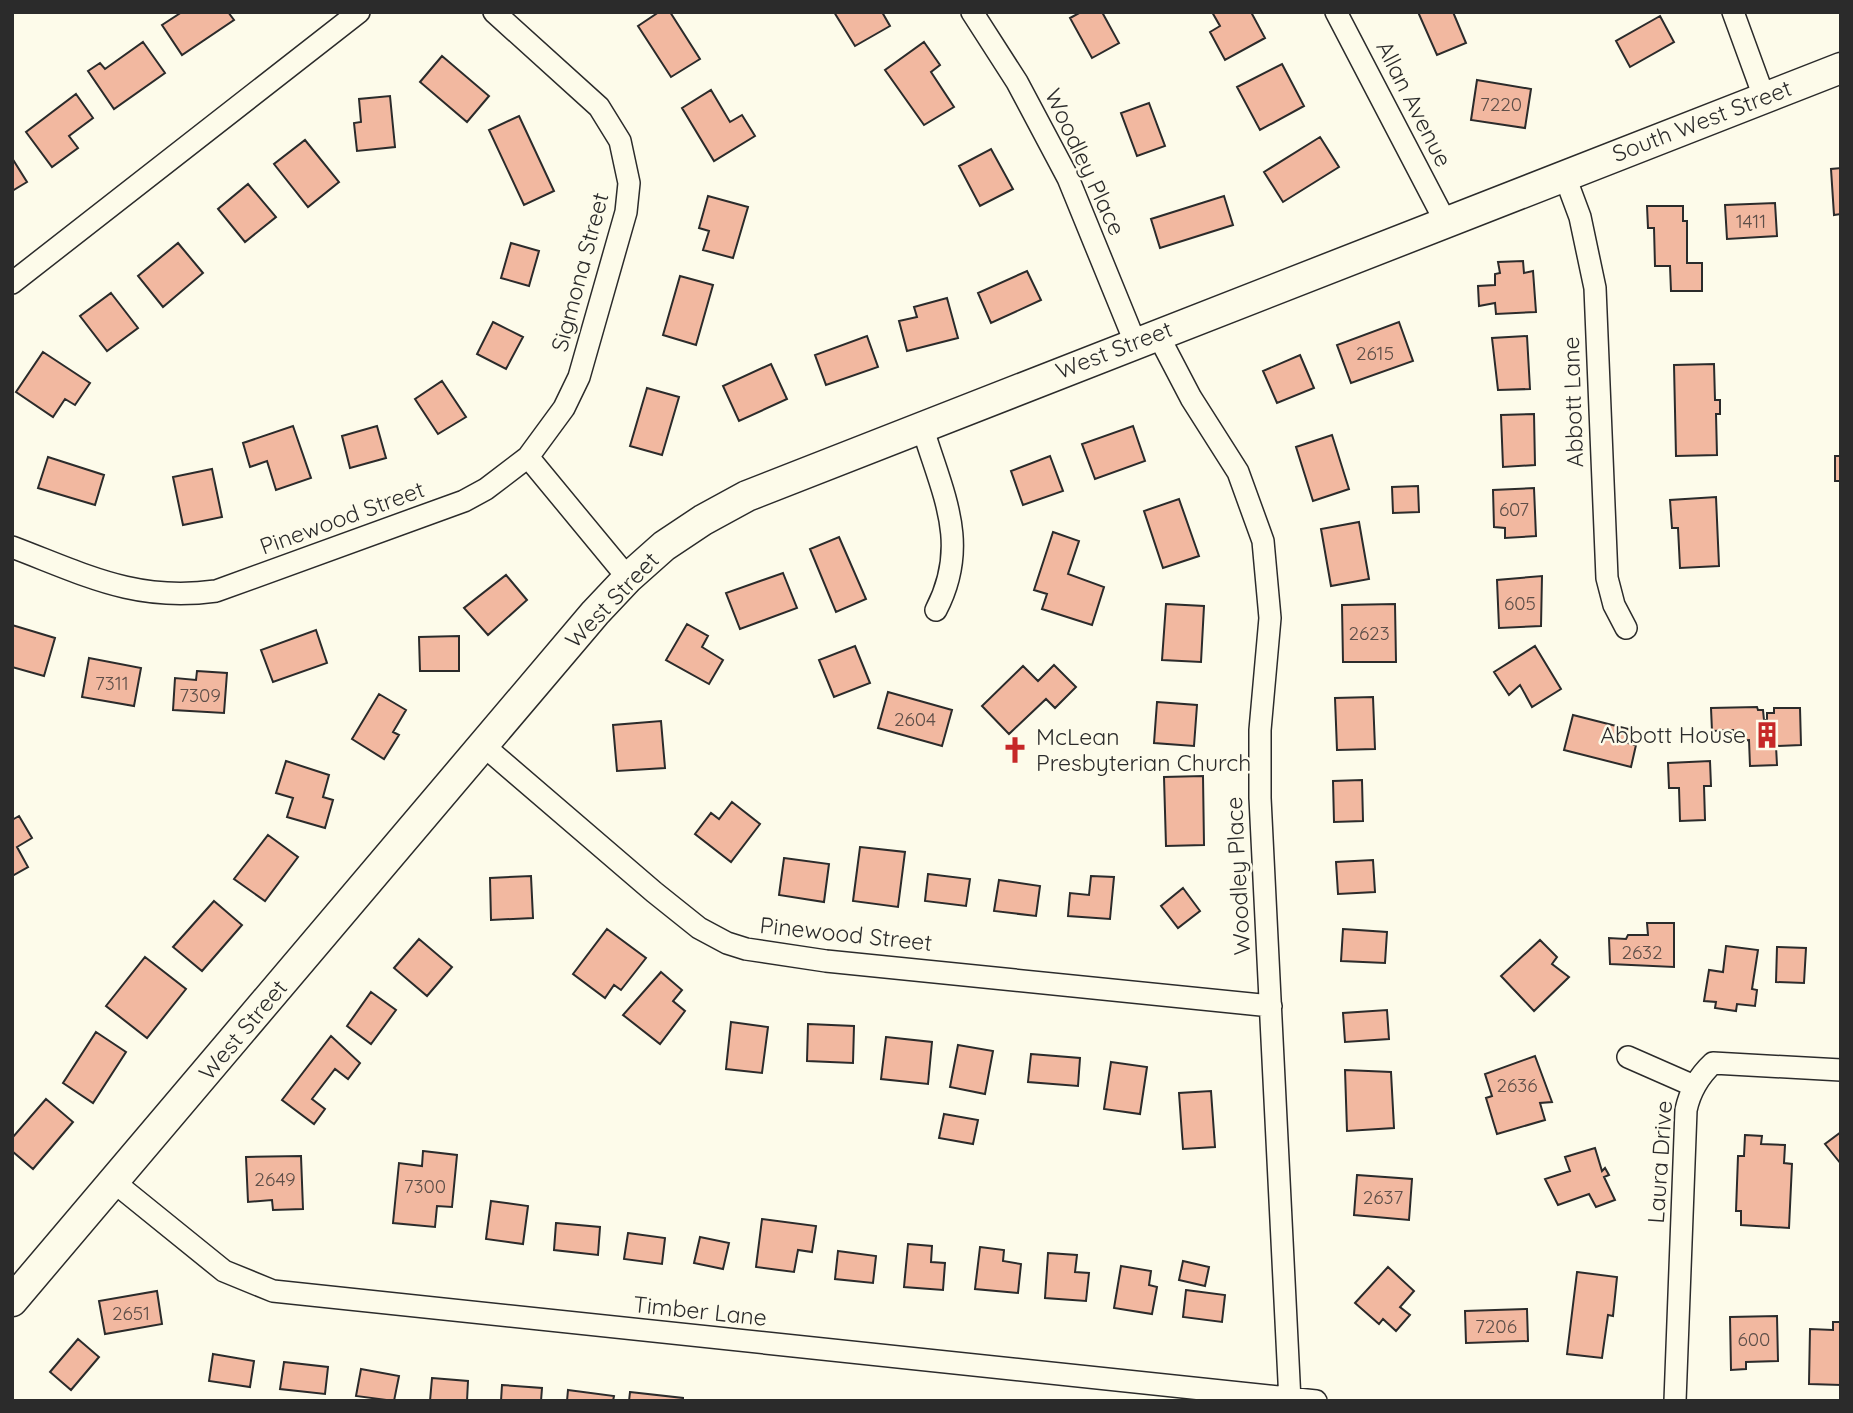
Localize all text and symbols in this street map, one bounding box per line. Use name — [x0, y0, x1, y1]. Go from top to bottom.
street label: Allan Avenue — [1370, 36, 1459, 172]
street label: South West Street — [1608, 73, 1796, 168]
street label: Woodley Place — [1039, 84, 1132, 240]
house number: 7220 — [1480, 92, 1522, 116]
street label: Sigmona Street — [544, 189, 615, 355]
house number: 1411 — [1736, 209, 1766, 233]
street label: West Street — [1051, 314, 1176, 385]
street label: Abbott Lane — [1556, 336, 1589, 468]
house number: 2615 — [1356, 341, 1394, 365]
street label: Pinewood Street — [256, 474, 428, 561]
house number: 607 — [1499, 497, 1529, 521]
street label: West Street — [559, 545, 665, 654]
house number: 605 — [1504, 591, 1536, 615]
house number: 2623 — [1348, 621, 1390, 645]
house number: 7311 — [95, 671, 129, 695]
house number: 7309 — [179, 683, 221, 707]
house number: 2604 — [894, 707, 936, 731]
place label: Abbott House — [1600, 720, 1746, 749]
building icon: Abbott House — [1752, 720, 1782, 750]
place label: McLean Presbyterian Church — [1036, 722, 1251, 777]
church icon: McLean Presbyterian Church — [1000, 735, 1030, 765]
street label: Woodley Place — [1219, 796, 1256, 956]
street label: Pinewood Street — [758, 910, 934, 957]
house number: 2632 — [1621, 940, 1663, 964]
street label: West Street — [192, 973, 293, 1086]
house number: 2636 — [1497, 1073, 1537, 1097]
street label: Laura Drive — [1641, 1100, 1678, 1224]
house number: 2649 — [254, 1167, 296, 1191]
house number: 7300 — [404, 1174, 446, 1198]
house number: 2637 — [1363, 1185, 1403, 1209]
street label: Timber Lane — [632, 1289, 768, 1332]
house number: 2651 — [112, 1301, 150, 1325]
house number: 7206 — [1475, 1314, 1517, 1338]
house number: 600 — [1738, 1327, 1770, 1351]

